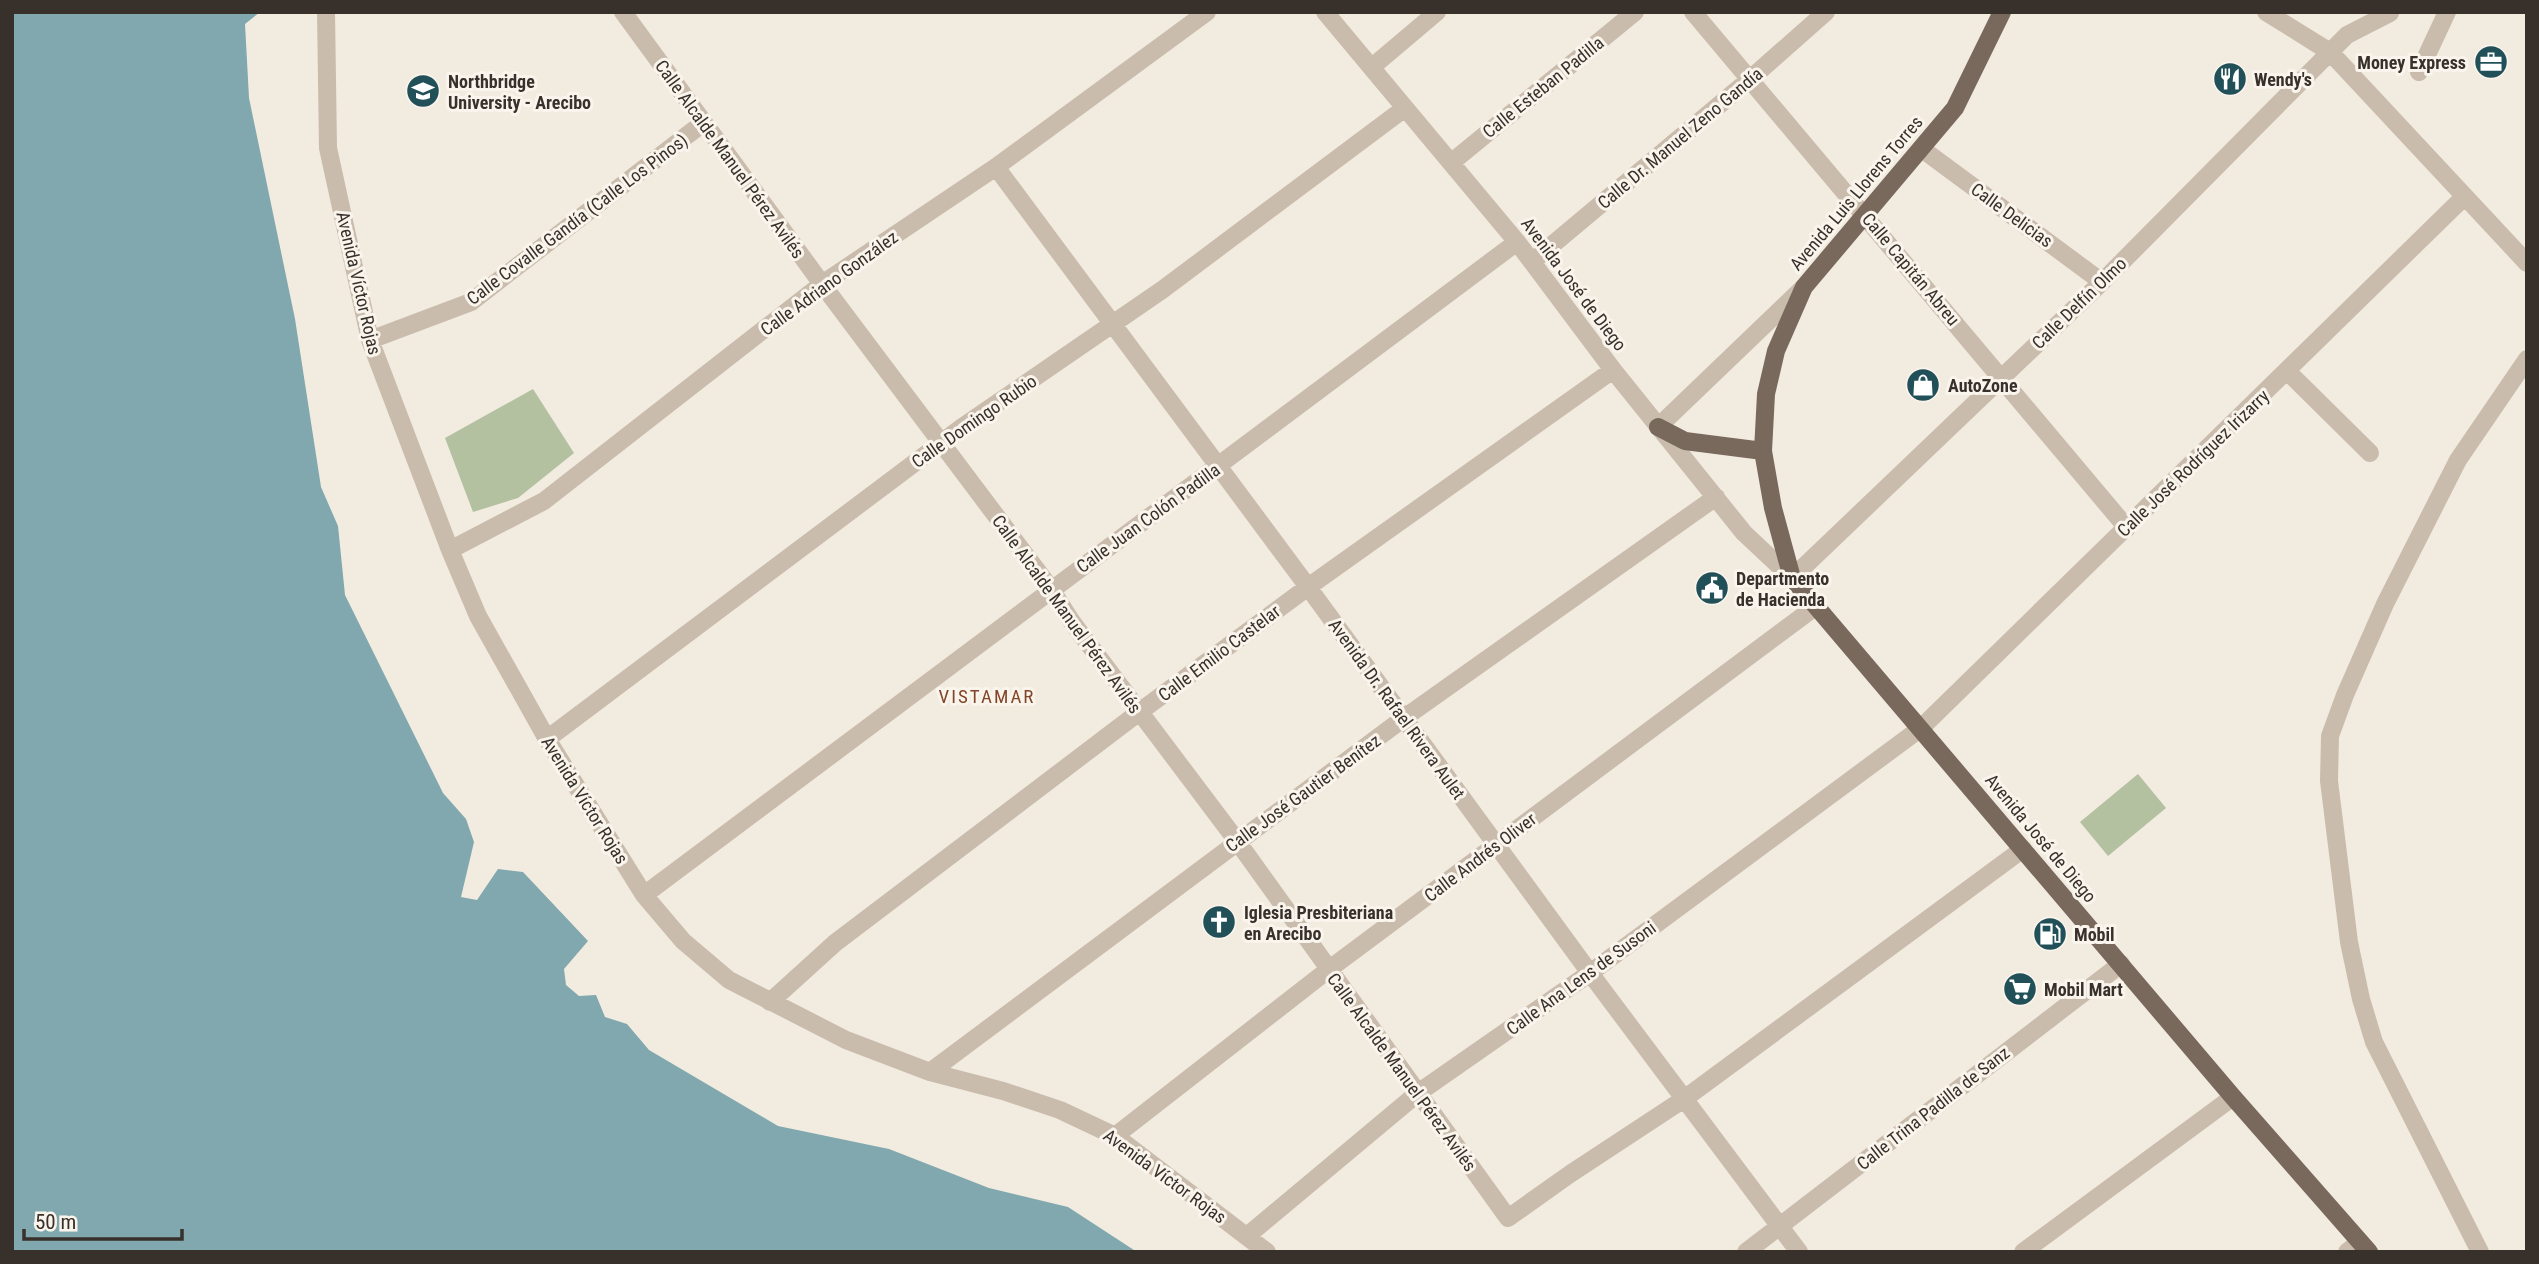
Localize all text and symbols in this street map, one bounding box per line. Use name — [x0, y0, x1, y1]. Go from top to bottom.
street label: Calle Esteban Padilla — [1478, 32, 1608, 142]
office icon: Money Express — [2472, 43, 2510, 81]
place label: Money Express — [2357, 52, 2466, 73]
street label: Calle Alcalde Manuel Pérez Avilés — [651, 56, 809, 262]
restaurant icon: Wendy's — [2211, 60, 2249, 98]
street label: Calle Dr. Manuel Zeno Gandía — [1593, 63, 1767, 213]
place label: Wendy's — [2254, 69, 2312, 90]
place label: Northbridge University - Arecibo — [448, 71, 591, 113]
school or university icon: Northbridge University - Arecibo — [404, 72, 442, 110]
street label: Avenida Luis Llorens Torres — [1785, 112, 1927, 274]
street label: Calle Covalle Gandía (Calle Los Pinos) — [463, 129, 692, 310]
street label: Calle Delicias — [1967, 178, 2057, 252]
street label: Avenida Víctor Rojas — [332, 209, 386, 357]
street label: Calle Capitán Abreu — [1858, 209, 1964, 329]
street label: Avenida José de Diego — [1517, 213, 1631, 355]
street label: Calle Adriano González — [756, 226, 902, 340]
street label: Calle Delfín Olmo — [2028, 253, 2130, 353]
shop icon: AutoZone — [1904, 366, 1942, 404]
street label: Calle Domingo Rubio — [907, 370, 1041, 472]
place label: AutoZone — [1948, 375, 2018, 396]
street label: Calle José Rodríguez Irizarry — [2113, 385, 2274, 541]
street label: Calle Juan Colón Padilla — [1072, 459, 1224, 577]
street label: Calle Alcalde Manuel Pérez Avilés — [988, 511, 1146, 717]
place label: Departmento de Hacienda — [1736, 568, 1829, 610]
public building icon: Departmento de Hacienda — [1693, 569, 1731, 607]
street label: Calle Emilio Castelar — [1154, 600, 1284, 706]
street label: Avenida Dr. Rafael Rivera Aulet — [1325, 615, 1469, 803]
district label: VISTAMAR — [939, 685, 1035, 708]
street label: Calle José Gautier Benítez — [1221, 730, 1385, 856]
street label: Avenida Víctor Rojas — [537, 732, 633, 868]
street label: Avenida José de Diego — [1981, 769, 2101, 907]
street label: Calle Andrés Oliver — [1420, 808, 1540, 906]
place label: Iglesia Presbiteriana en Arecibo — [1244, 902, 1393, 944]
church icon: Iglesia Presbiteriana en Arecibo — [1200, 903, 1238, 941]
fuel station icon: Mobil — [2031, 915, 2069, 953]
street label: Calle Ana Lens de Susoni — [1502, 917, 1660, 1039]
place label: Mobil — [2074, 924, 2115, 945]
street label: Calle Alcalde Manuel Pérez Avilés — [1323, 969, 1481, 1175]
supermarket icon: Mobil Mart — [2001, 970, 2039, 1008]
place label: Mobil Mart — [2044, 979, 2123, 1000]
street label: Calle Trina Padilla de Sanz — [1853, 1042, 2014, 1174]
street label: Avenida Víctor Rojas — [1100, 1124, 1230, 1228]
scale bar — [24, 1198, 182, 1242]
text: 50 m — [35, 1210, 76, 1234]

